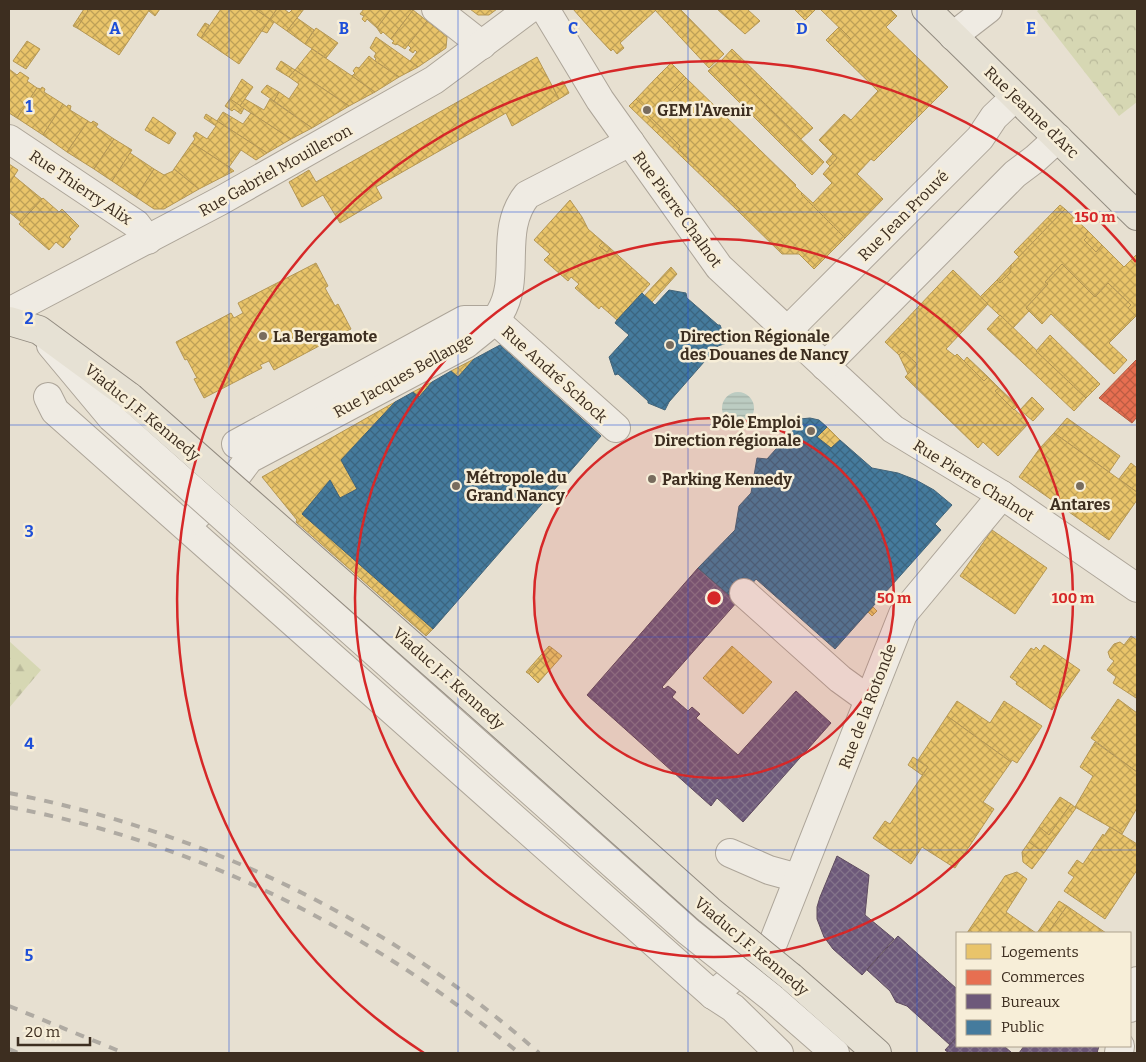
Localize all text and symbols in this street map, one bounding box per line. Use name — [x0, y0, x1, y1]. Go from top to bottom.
text: A — [109, 19, 121, 38]
text: B — [339, 19, 349, 38]
text: C — [568, 19, 578, 38]
text: D — [796, 19, 808, 38]
text: E — [1026, 19, 1036, 38]
street label: Rue Jeanne d'Arc — [980, 62, 1083, 162]
text: 1 — [26, 97, 33, 116]
place label: GEM l'Avenir — [657, 101, 754, 120]
marker: GEM l'Avenir — [641, 104, 653, 116]
street label: Rue Gabriel Mouilleron — [196, 120, 355, 220]
street label: Rue Thierry Alix — [26, 146, 136, 229]
street label: Rue Pierre Chalnot — [629, 148, 726, 271]
street label: Rue Jean Prouvé — [854, 166, 952, 264]
text: 150 m — [1074, 208, 1116, 226]
text: 2 — [24, 309, 34, 328]
street label: Rue André Schock — [498, 322, 611, 427]
place label: La Bergamote — [273, 327, 377, 346]
place label: Direction Régionale des Douanes de Nancy — [680, 327, 849, 364]
street label: Rue Jacques Bellange — [330, 329, 476, 422]
marker: La Bergamote — [257, 330, 269, 342]
marker: Direction Régionale des Douanes de Nancy — [664, 339, 676, 351]
street label: Viaduc J.F. Kennedy — [81, 360, 205, 465]
place label: Pôle Emploi Direction régionale — [654, 413, 801, 450]
marker: Pôle Emploi Direction régionale — [805, 425, 817, 437]
street label: Rue Pierre Chalnot — [910, 436, 1038, 525]
place label: Métropole du Grand Nancy — [466, 468, 567, 505]
place label: Parking Kennedy — [662, 470, 792, 489]
marker: Parking Kennedy — [646, 473, 658, 485]
marker: Métropole du Grand Nancy — [450, 480, 462, 492]
marker: Antares — [1074, 480, 1086, 492]
place label: Antares — [1050, 495, 1110, 514]
text: 3 — [24, 522, 34, 541]
centre of rings — [705, 589, 723, 607]
text: 50 m — [877, 589, 912, 607]
text: 100 m — [1052, 589, 1095, 607]
street label: Viaduc J.F. Kennedy — [389, 623, 509, 734]
street label: Rue de la Rotonde — [835, 641, 900, 771]
text: 4 — [24, 734, 34, 753]
street label: Viaduc J.F. Kennedy — [691, 893, 813, 1000]
legend — [956, 932, 1131, 1047]
text: Logements — [1001, 943, 1079, 961]
text: 5 — [25, 946, 34, 965]
text: Commerces — [1001, 968, 1085, 986]
text: Bureaux — [1001, 993, 1061, 1011]
scale bar — [18, 1014, 90, 1046]
text: Public — [1001, 1018, 1045, 1036]
text: 20 m — [25, 1023, 61, 1041]

